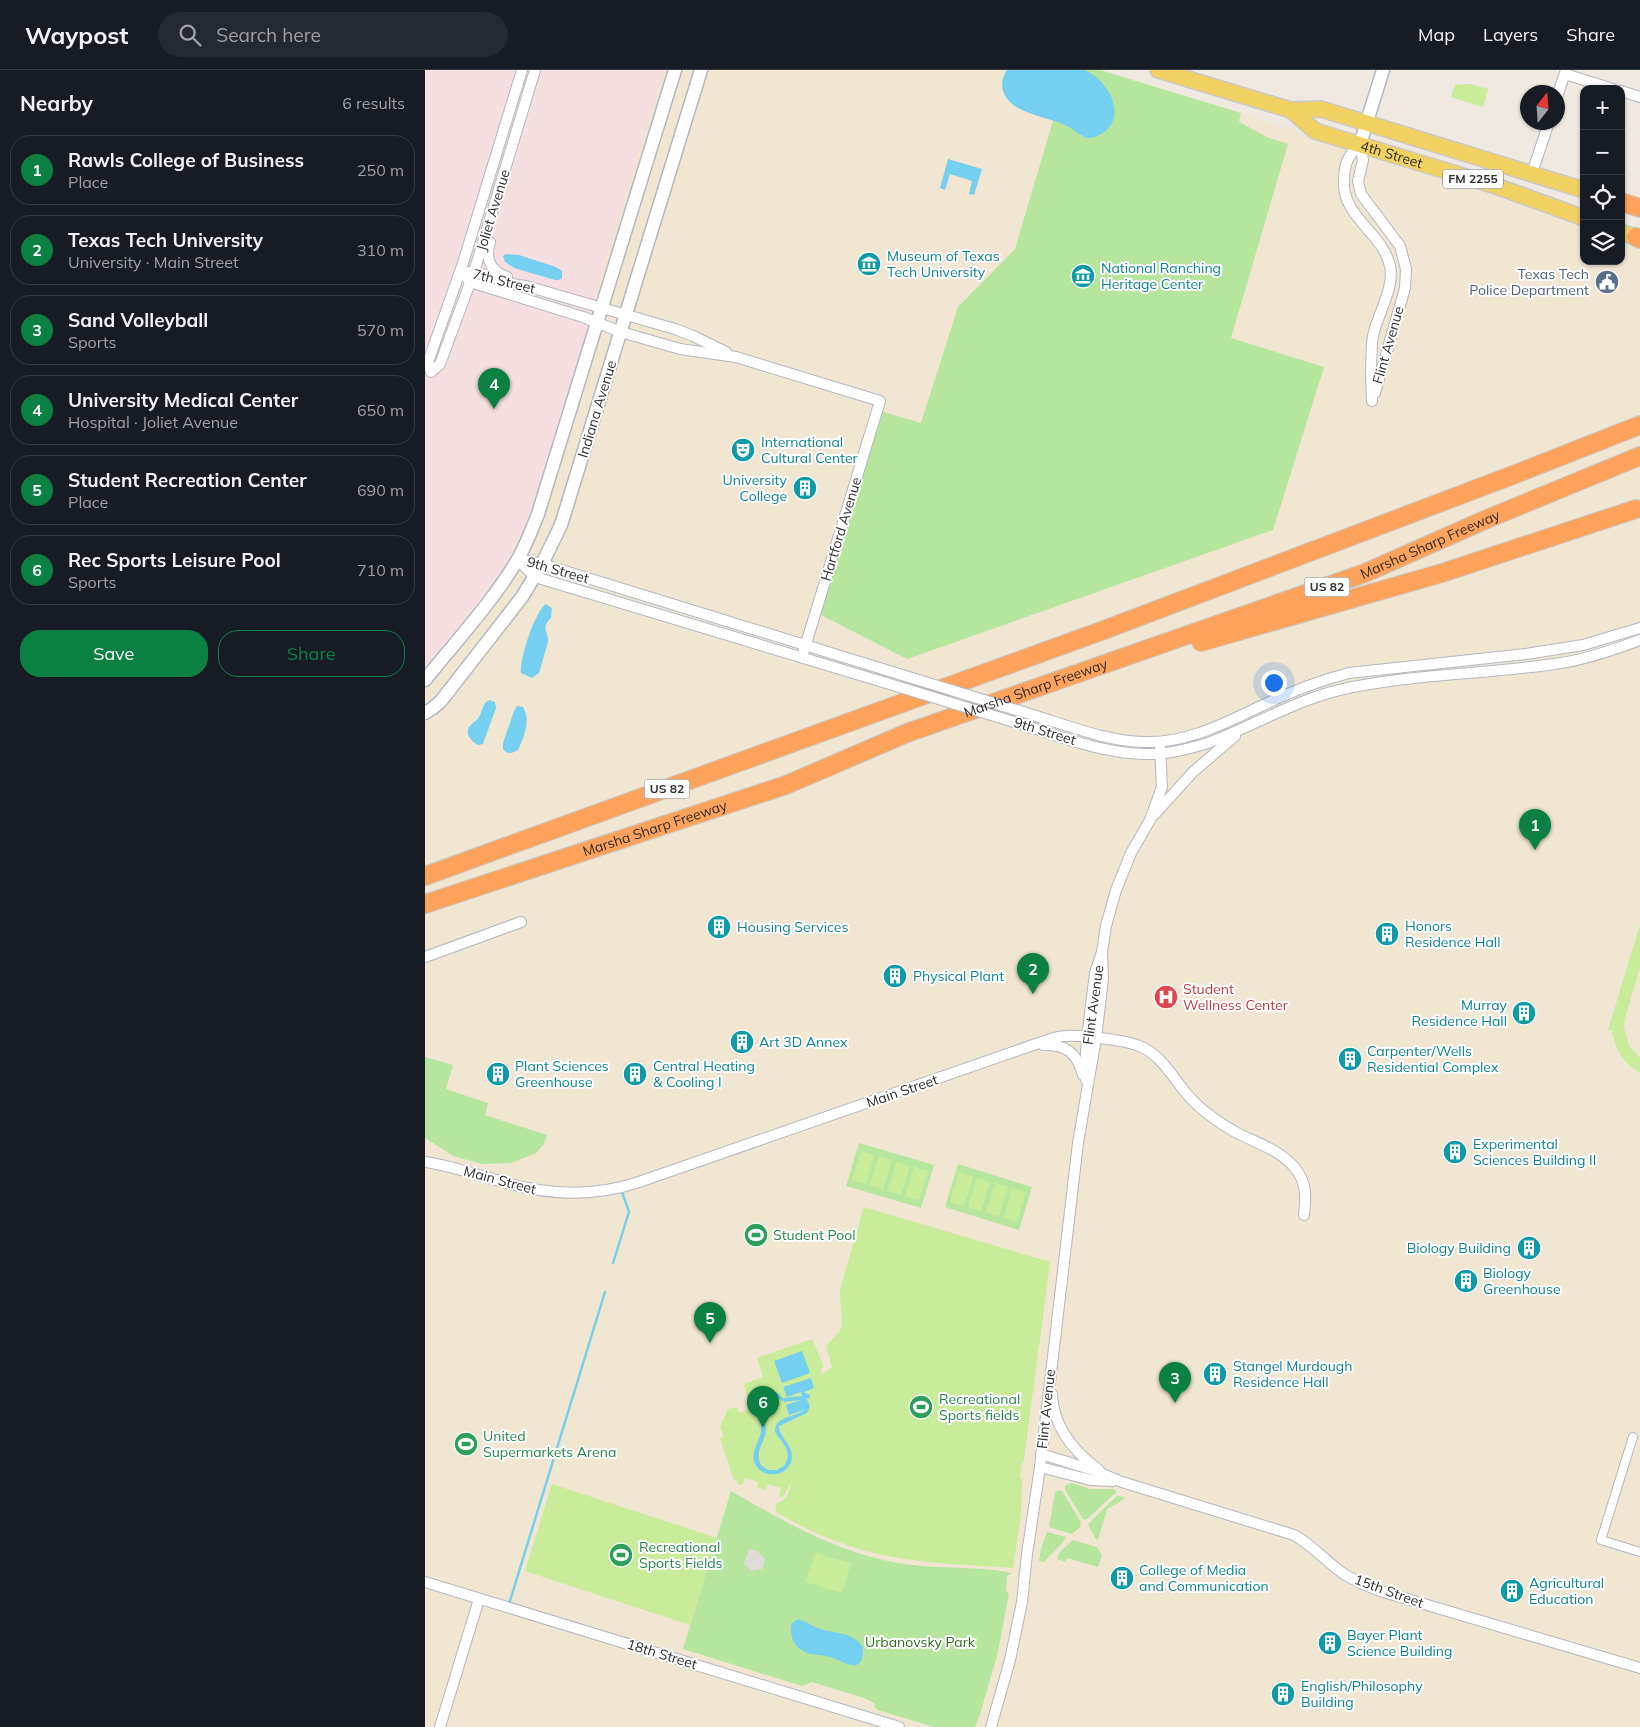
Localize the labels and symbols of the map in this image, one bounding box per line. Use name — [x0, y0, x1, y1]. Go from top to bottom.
north arrow — [1520, 85, 1565, 130]
street label: 4th Street — [1358, 136, 1425, 172]
street label: Joliet Avenue — [472, 167, 514, 253]
road number: FM 2255 — [1443, 170, 1503, 188]
place label: Museum of Texas Tech University — [887, 247, 1000, 281]
museum icon: Museum of Texas Tech University — [856, 251, 882, 277]
place label: National Ranching Heritage Center — [1101, 259, 1221, 293]
museum icon: National Ranching Heritage Center — [1070, 263, 1096, 289]
street label: 7th Street — [471, 265, 537, 297]
place label: Texas Tech Police Department — [1469, 265, 1589, 299]
public building icon: Texas Tech Police Department — [1594, 269, 1620, 295]
street label: Flint Avenue — [1368, 304, 1408, 386]
street label: Indiana Avenue — [574, 358, 620, 460]
pin: 4 — [478, 368, 510, 409]
place label: International Cultural Center — [761, 433, 859, 467]
theatre icon: International Cultural Center — [730, 437, 756, 463]
place label: University College — [723, 471, 788, 505]
building icon: University College — [792, 475, 818, 501]
street label: Hartford Avenue — [817, 475, 865, 583]
street label: Marsha Sharp Freeway — [1357, 505, 1503, 583]
street label: 9th Street — [525, 553, 591, 587]
road number: US 82 — [1305, 578, 1349, 596]
street label: Marsha Sharp Freeway — [961, 655, 1110, 721]
your location — [1261, 670, 1287, 696]
street label: 9th Street — [1012, 713, 1078, 749]
road number: US 82 — [645, 780, 689, 799]
street label: Marsha Sharp Freeway — [580, 796, 730, 860]
pin: 1 — [1519, 809, 1551, 850]
building icon: Housing Services — [706, 914, 732, 940]
place label: Honors Residence Hall — [1405, 917, 1501, 951]
place label: Housing Services — [737, 918, 848, 936]
building icon: Honors Residence Hall — [1374, 921, 1400, 947]
pin: 2 — [1017, 953, 1049, 994]
building icon: Physical Plant — [882, 963, 908, 989]
street label: Flint Avenue — [1079, 964, 1107, 1046]
place label: Physical Plant — [913, 967, 1004, 985]
place label: Student Wellness Center — [1183, 980, 1289, 1014]
hospital icon: Student Wellness Center — [1153, 984, 1179, 1010]
place label: Murray Residence Hall — [1412, 996, 1508, 1030]
building icon: Murray Residence Hall — [1511, 1000, 1537, 1026]
building icon: Art 3D Annex — [729, 1029, 755, 1055]
place label: Art 3D Annex — [759, 1033, 848, 1051]
place label: Carpenter/Wells Residential Complex — [1367, 1042, 1499, 1076]
building icon: Carpenter/Wells Residential Complex — [1337, 1046, 1363, 1072]
place label: Plant Sciences Greenhouse — [515, 1057, 609, 1091]
place label: Central Heating & Cooling I — [653, 1057, 755, 1091]
building icon: Plant Sciences Greenhouse — [485, 1061, 511, 1087]
building icon: Central Heating & Cooling I — [622, 1061, 648, 1087]
street label: Main Street — [864, 1070, 940, 1112]
place label: Experimental Sciences Building II — [1473, 1135, 1596, 1169]
building icon: Experimental Sciences Building II — [1442, 1139, 1468, 1165]
street label: Main Street — [462, 1162, 538, 1198]
sports icon: Student Pool — [743, 1222, 769, 1248]
place label: Student Pool — [773, 1226, 856, 1244]
building icon: Biology Building — [1516, 1235, 1542, 1261]
place label: Biology Building — [1407, 1239, 1511, 1257]
place label: Biology Greenhouse — [1483, 1264, 1561, 1298]
building icon: Biology Greenhouse — [1453, 1268, 1479, 1294]
pin: 5 — [694, 1302, 726, 1343]
place label: Stangel Murdough Residence Hall — [1233, 1357, 1352, 1391]
building icon: Stangel Murdough Residence Hall — [1202, 1361, 1228, 1387]
pin: 3 — [1159, 1362, 1191, 1403]
street label: Flint Avenue — [1033, 1368, 1059, 1450]
pin: 6 — [747, 1386, 779, 1427]
place label: Recreational Sports fields — [939, 1390, 1020, 1424]
sports icon: Recreational Sports fields — [908, 1394, 934, 1420]
place label: United Supermarkets Arena — [483, 1427, 616, 1461]
sports icon: United Supermarkets Arena — [453, 1431, 479, 1457]
place label: Recreational Sports Fields — [639, 1538, 723, 1572]
sports icon: Recreational Sports Fields — [608, 1542, 634, 1568]
place label: College of Media and Communication — [1139, 1561, 1269, 1595]
building icon: College of Media and Communication — [1109, 1565, 1135, 1591]
street label: 15th Street — [1352, 1570, 1426, 1612]
place label: Agricultural Education — [1529, 1574, 1604, 1608]
building icon: Agricultural Education — [1499, 1578, 1525, 1604]
place label: Bayer Plant Science Building — [1347, 1626, 1453, 1660]
building icon: Bayer Plant Science Building — [1317, 1630, 1343, 1656]
park label: Urbanovsky Park — [865, 1633, 976, 1651]
street label: 18th Street — [625, 1635, 699, 1673]
place label: English/Philosophy Building — [1301, 1677, 1423, 1711]
building icon: English/Philosophy Building — [1270, 1681, 1296, 1707]

